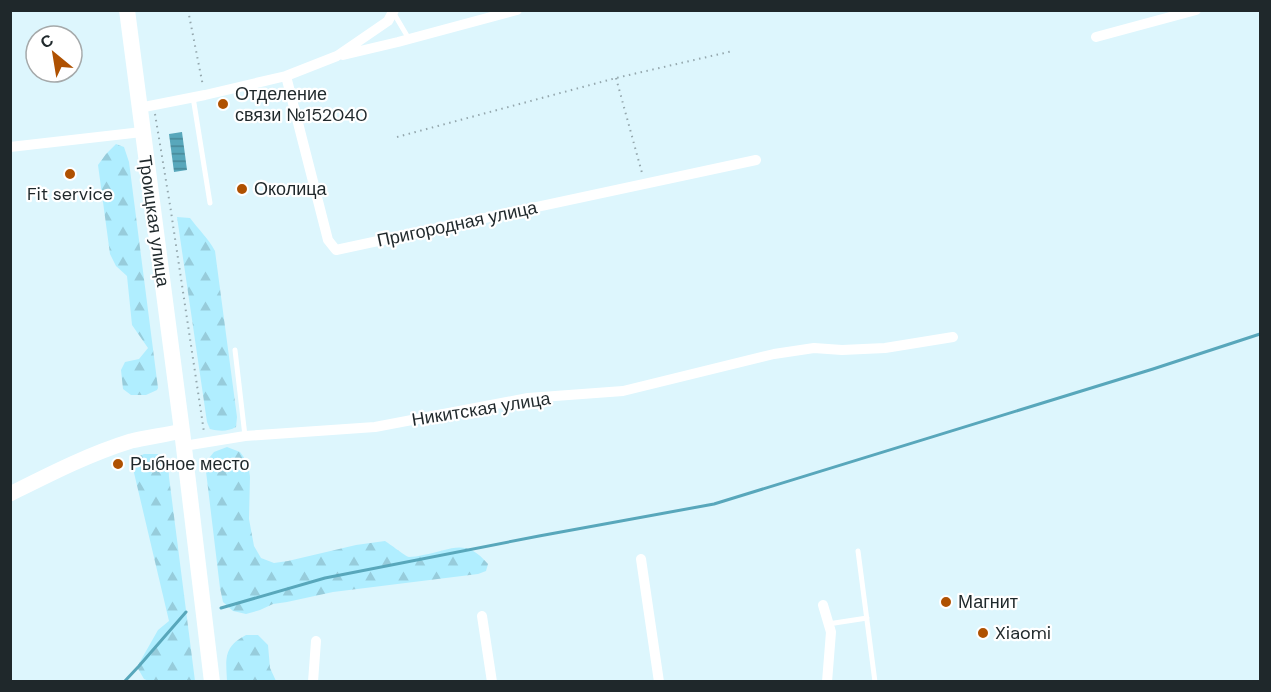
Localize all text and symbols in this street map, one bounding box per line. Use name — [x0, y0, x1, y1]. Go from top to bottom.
north arrow — [24, 24, 84, 84]
text: С — [36, 29, 57, 53]
place label: Отделение связи №152040 — [235, 82, 368, 127]
marker: Отделение связи №152040 — [216, 97, 230, 111]
street label: Троицкая улица — [133, 154, 175, 289]
marker: Fit service — [63, 167, 77, 181]
place label: Околица — [254, 177, 328, 201]
place label: Fit service — [27, 182, 113, 206]
marker: Околица — [235, 182, 249, 196]
street label: Пригородная улица — [375, 195, 540, 253]
street label: Никитская улица — [410, 386, 553, 432]
place label: Рыбное место — [130, 452, 249, 476]
marker: Рыбное место — [111, 457, 125, 471]
place label: Магнит — [958, 590, 1018, 614]
marker: Магнит — [939, 595, 953, 609]
place label: Xiaomi — [995, 621, 1051, 645]
marker: Xiaomi — [976, 626, 990, 640]

